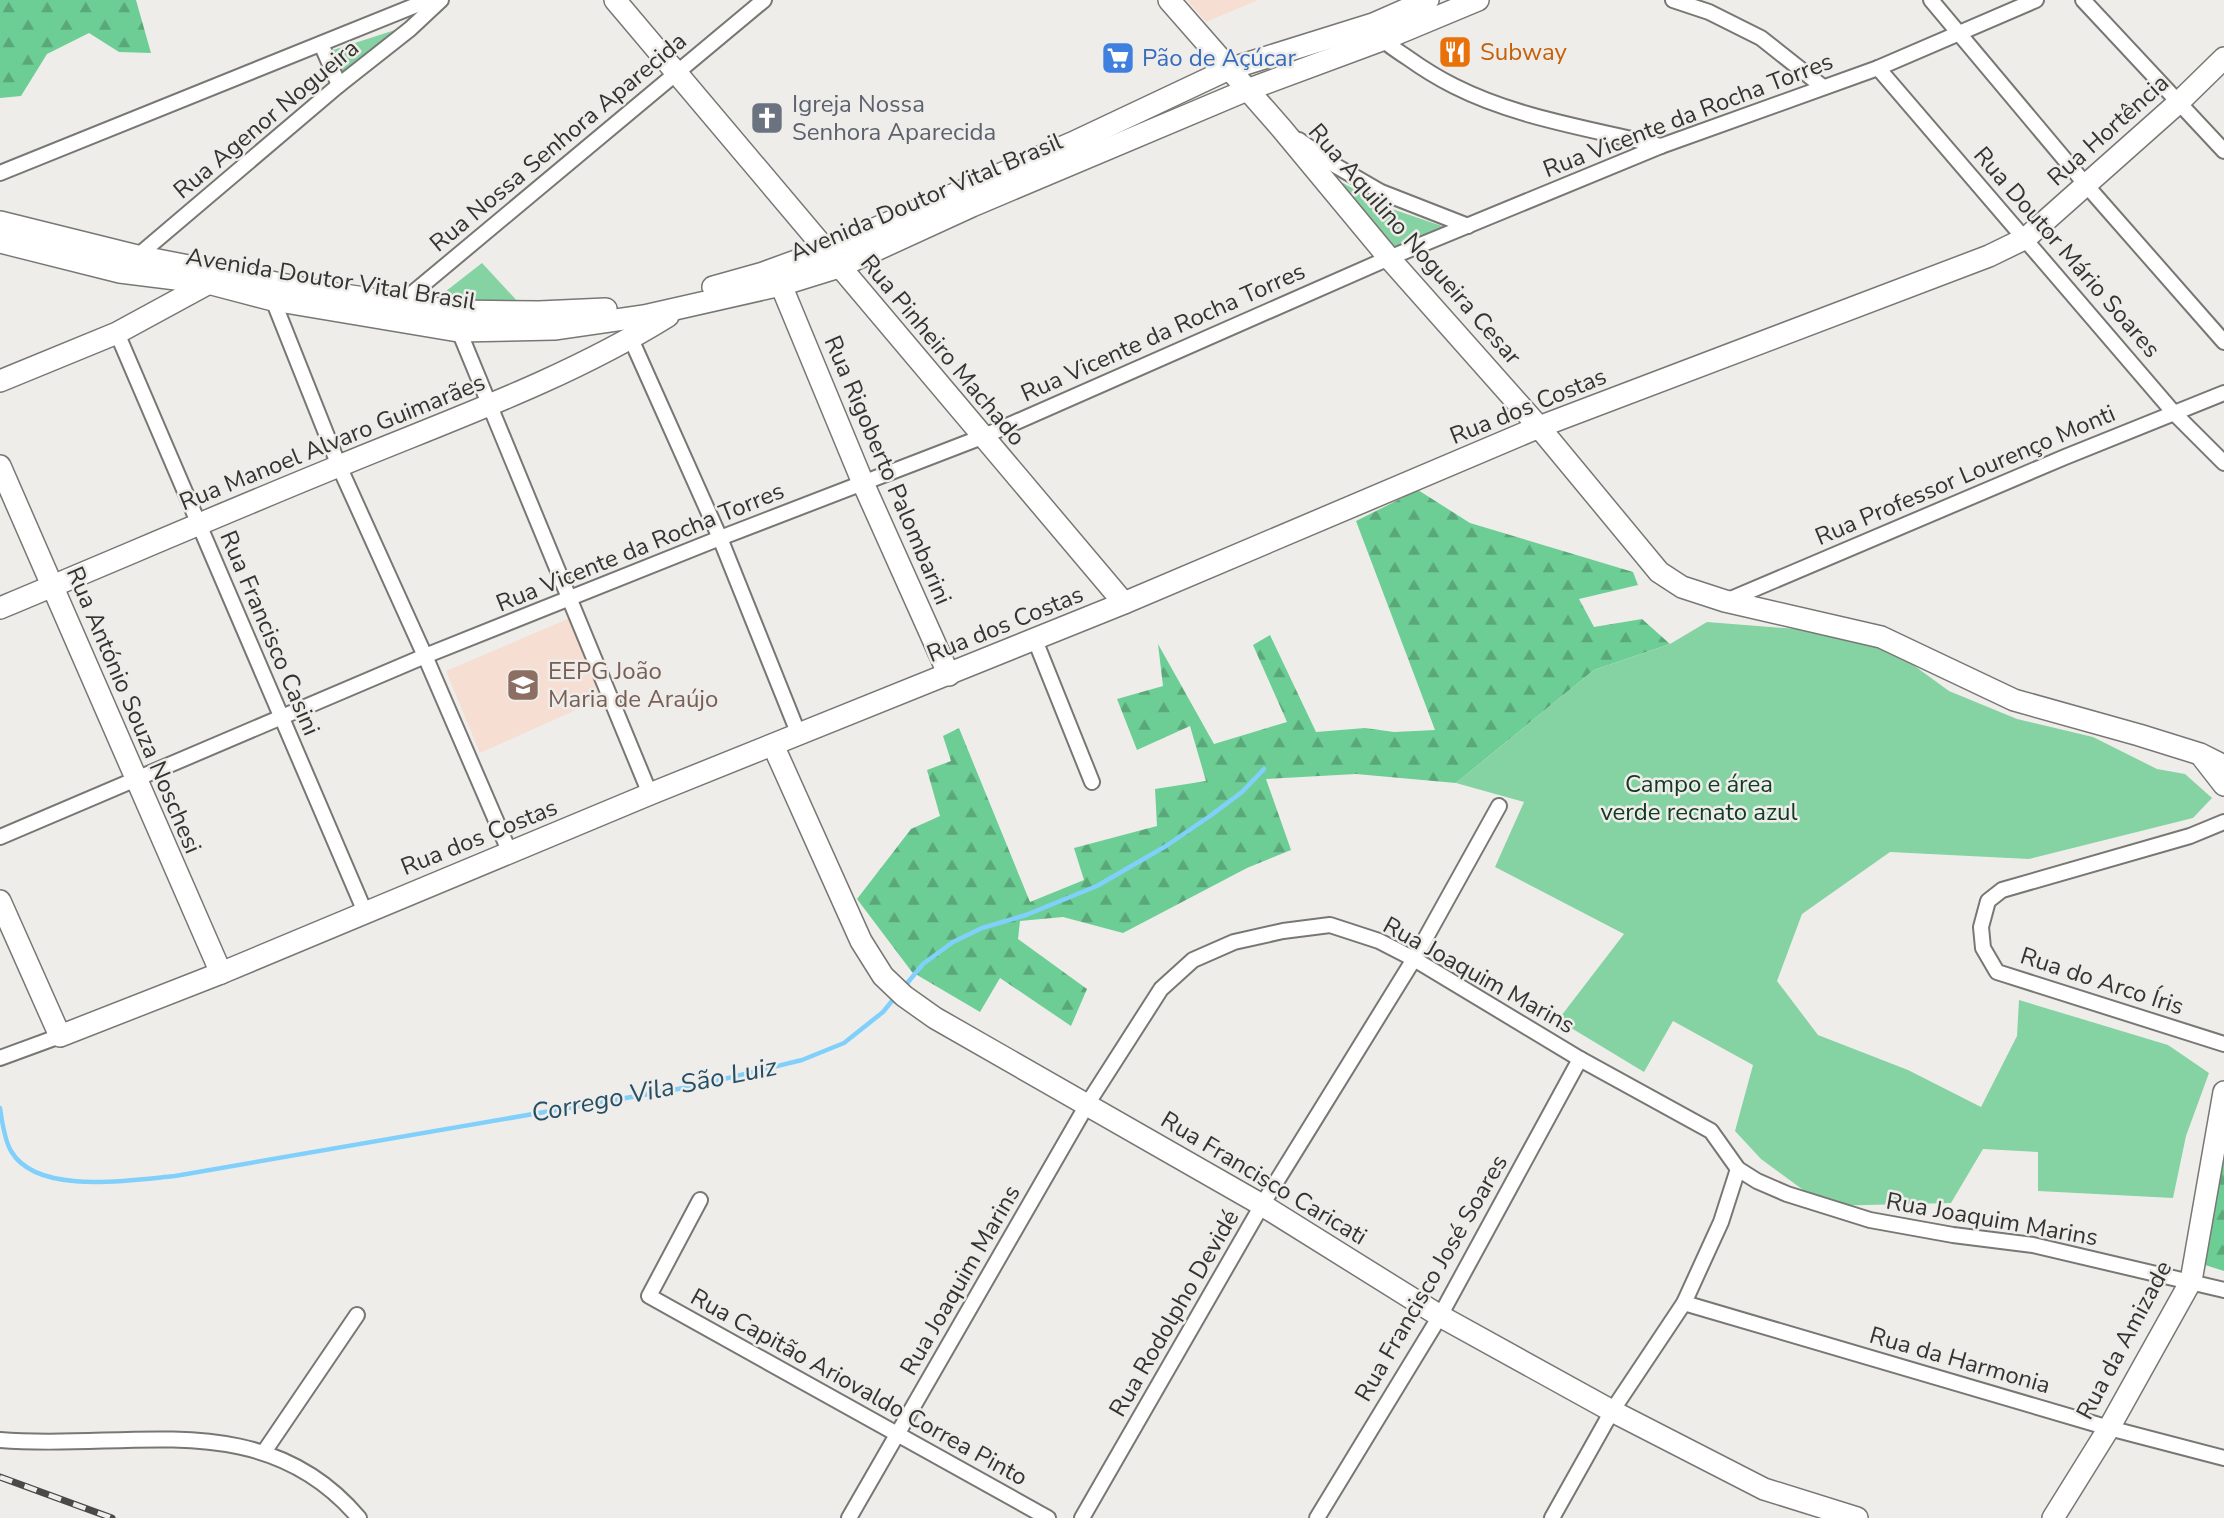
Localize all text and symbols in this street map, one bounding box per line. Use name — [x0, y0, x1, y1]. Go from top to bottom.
street label: Rua Nossa Senhora Aparecida — [423, 25, 693, 259]
street label: Rua Agenor Nogueira — [167, 32, 365, 206]
restaurant icon: Subway — [1436, 33, 1474, 71]
place label: Subway — [1480, 36, 1568, 68]
supermarket icon: Pão de Açúcar — [1099, 39, 1137, 77]
place label: Pão de Açúcar — [1142, 42, 1296, 74]
street label: Rua Vicente da Rocha Torres — [1539, 45, 1837, 185]
street label: Rua Hortência — [2040, 67, 2176, 193]
place label: Igreja Nossa Senhora Aparecida — [792, 88, 996, 148]
church icon: Igreja Nossa Senhora Aparecida — [748, 99, 786, 137]
street label: Rua Aquilino Nogueira Cesar — [1301, 117, 1529, 372]
street label: Avenida Doutor Vital Brasil — [785, 125, 1067, 269]
street label: Rua Doutor Mário Soares — [1966, 140, 2168, 364]
street label: Avenida Doutor Vital Brasil — [184, 240, 478, 318]
street label: Rua Pinheiro Machado — [853, 247, 1033, 453]
street label: Rua Vicente da Rocha Torres — [1016, 255, 1310, 409]
street label: Rua Rigoberto Palombarini — [817, 331, 959, 609]
street label: Rua dos Costas — [1445, 360, 1611, 452]
street label: Rua Manoel Alvaro Guimarães — [174, 366, 490, 518]
street label: Rua Professor Lourenço Monti — [1810, 397, 2120, 553]
street label: Rua Vicente da Rocha Torres — [491, 474, 789, 620]
street label: Rua Francisco Casini — [212, 526, 328, 740]
street label: Rua António Souza Noschesi — [59, 562, 209, 858]
street label: Rua dos Costas — [922, 578, 1088, 670]
place label: EEPG João Maria de Araújo — [548, 655, 718, 715]
school or university icon: EEPG João Maria de Araújo — [504, 666, 542, 704]
park label: Campo e área verde recnato azul — [1600, 768, 1798, 828]
street label: Rua dos Costas — [396, 791, 562, 883]
street label: Rua Joaquim Marins — [1377, 909, 1581, 1041]
street label: Rua do Arco Íris — [2016, 940, 2188, 1022]
water label: Corrego Vila São Luiz — [528, 1049, 780, 1131]
street label: Rua Francisco Caricati — [1155, 1104, 1373, 1252]
street label: Rua Francisco José Soares — [1347, 1149, 1515, 1407]
street label: Rua Joaquim Marins — [893, 1179, 1027, 1381]
street label: Rua Joaquim Marins — [1884, 1185, 2100, 1253]
street label: Rua Rodolpho Devidé — [1102, 1204, 1246, 1422]
street label: Rua da Amizade — [2069, 1255, 2179, 1425]
street label: Rua Capitão Ariovaldo Correa Pinto — [685, 1281, 1033, 1493]
street label: Rua da Harmonia — [1866, 1319, 2054, 1401]

